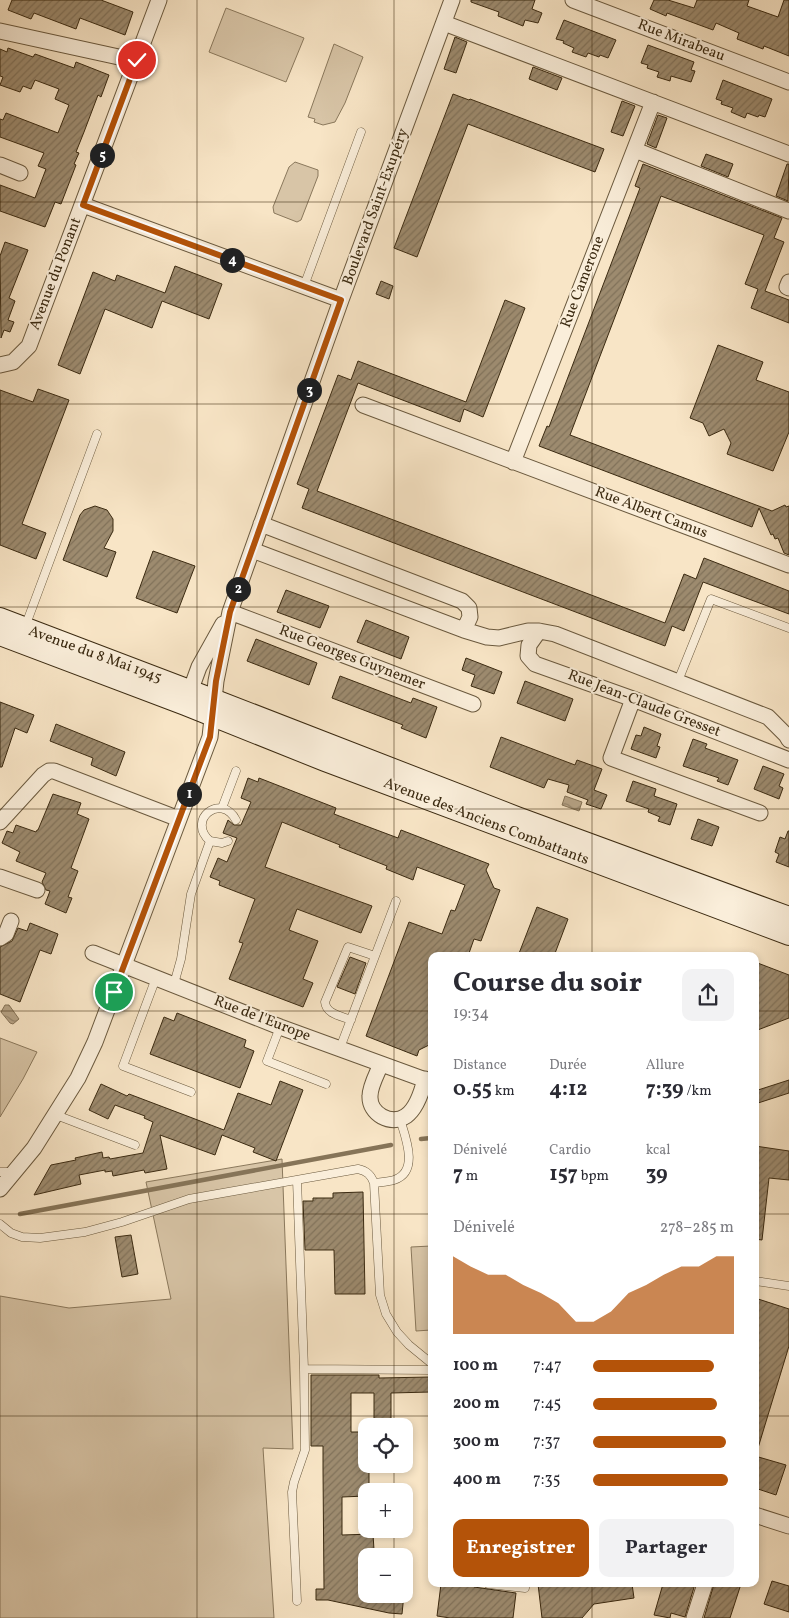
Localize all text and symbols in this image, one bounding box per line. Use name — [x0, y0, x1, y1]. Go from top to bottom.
street label: Rue Mirabeau — [634, 15, 728, 67]
pin — [116, 39, 158, 81]
icon: check — [123, 46, 151, 74]
street label: Boulevard Saint-Exupéry — [338, 126, 414, 288]
pin: 5 — [90, 142, 114, 168]
text: 5 — [99, 146, 106, 165]
street label: Avenue du Ponant — [25, 215, 87, 333]
street label: Rue Camerone — [556, 233, 610, 331]
pin: 4 — [220, 248, 244, 272]
text: 4 — [228, 251, 237, 270]
pin: 3 — [296, 378, 322, 402]
text: 3 — [306, 381, 313, 400]
street label: Rue Albert Camus — [592, 482, 710, 544]
pin: 2 — [226, 576, 250, 602]
text: 2 — [235, 580, 242, 599]
street label: Rue Georges Guynemer — [276, 620, 428, 696]
street label: Avenue du 8 Mai 1945 — [25, 621, 165, 689]
street label: Rue Jean-Claude Gresset — [565, 665, 723, 743]
street label: Avenue des Anciens Combattants — [380, 773, 592, 871]
pin: 1 — [176, 782, 202, 806]
text: 1 — [187, 785, 192, 804]
text: Course du soir — [453, 964, 642, 1003]
button: share — [682, 969, 734, 1021]
pin — [93, 971, 135, 1013]
icon: arrive — [100, 978, 128, 1006]
street label: Rue de l'Europe — [211, 991, 313, 1047]
text: 19:34 — [453, 1003, 489, 1025]
text: Distance — [453, 1056, 507, 1075]
text: Durée — [549, 1056, 587, 1075]
text: Allure — [646, 1056, 684, 1075]
text: 0.55 — [453, 1075, 492, 1104]
text: 4:12 — [549, 1075, 587, 1104]
text: 7:39 — [646, 1075, 684, 1104]
text: km — [492, 1082, 515, 1101]
text: /km — [684, 1082, 712, 1101]
text: Dénivelé — [453, 1141, 507, 1160]
text: Cardio — [549, 1141, 591, 1160]
text: kcal — [646, 1141, 671, 1160]
text: 7 — [453, 1160, 463, 1189]
text: 157 — [549, 1160, 578, 1189]
text: 39 — [646, 1160, 668, 1189]
text: m — [463, 1167, 478, 1186]
text: bpm — [578, 1167, 609, 1186]
text: Dénivelé — [453, 1217, 515, 1239]
text: 278–285 m — [660, 1217, 734, 1239]
text: 100 m — [453, 1355, 498, 1377]
text: 7:47 — [533, 1355, 562, 1377]
text: 200 m — [453, 1393, 500, 1415]
text: 7:45 — [533, 1393, 561, 1415]
map controls — [358, 1418, 413, 1603]
button: locate — [358, 1418, 413, 1473]
text: 300 m — [453, 1431, 499, 1453]
text: 7:37 — [533, 1431, 561, 1453]
text: 400 m — [453, 1469, 501, 1491]
text: 7:35 — [533, 1469, 560, 1491]
button: + — [358, 1483, 413, 1538]
button: Enregistrer — [453, 1519, 589, 1577]
button: Partager — [599, 1519, 734, 1577]
button: − — [358, 1548, 413, 1603]

